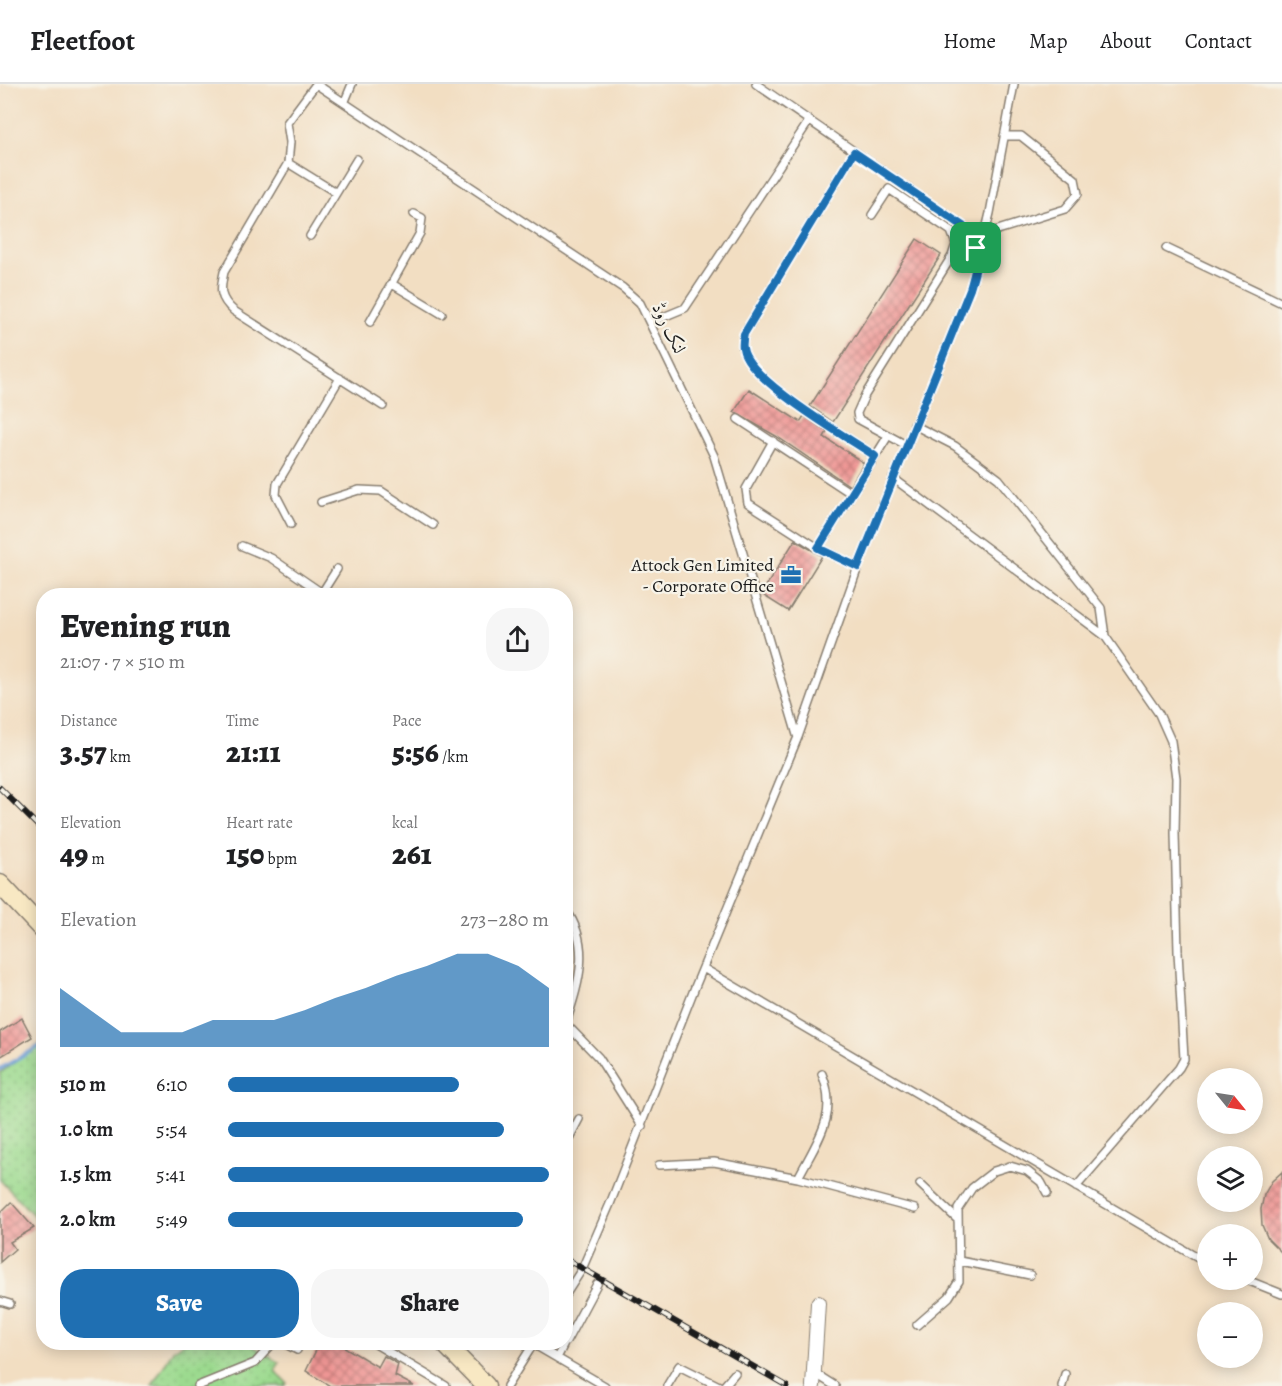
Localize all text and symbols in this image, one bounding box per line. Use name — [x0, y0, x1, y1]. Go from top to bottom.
text: Fleetfoot — [30, 22, 135, 60]
text: Home — [943, 27, 996, 55]
text: Map — [1029, 27, 1067, 55]
text: About — [1100, 27, 1152, 55]
text: Contact — [1185, 27, 1252, 55]
pin — [950, 222, 1001, 273]
icon: arrive — [959, 231, 992, 264]
street label: لنک روڈ — [646, 298, 692, 358]
place label: Attock Gen Limited - Corporate Office — [630, 553, 774, 598]
office icon: Attock Gen Limited - Corporate Office — [779, 563, 803, 587]
text: Evening run — [60, 603, 231, 648]
button: share — [486, 608, 549, 671]
text: 21:07 · 7 × 510 m — [60, 648, 185, 675]
text: Distance — [60, 710, 117, 732]
text: Time — [226, 710, 259, 732]
text: Pace — [392, 710, 422, 732]
text: 3.57 — [60, 732, 107, 772]
text: 21:11 — [226, 732, 281, 772]
text: 5:56 — [392, 732, 439, 772]
text: km — [107, 746, 131, 768]
text: /km — [439, 746, 468, 768]
text: Elevation — [60, 812, 121, 834]
text: Heart rate — [226, 812, 293, 834]
text: kcal — [392, 812, 418, 834]
text: 49 — [60, 834, 88, 874]
text: 150 — [226, 834, 264, 874]
text: 261 — [392, 834, 432, 874]
text: m — [88, 848, 105, 870]
text: bpm — [264, 848, 297, 870]
text: Elevation — [60, 906, 137, 933]
text: 273–280 m — [460, 906, 549, 933]
north arrow — [1197, 1068, 1263, 1134]
map controls — [1197, 1068, 1263, 1368]
text: 510 m — [60, 1071, 106, 1098]
text: 6:10 — [156, 1071, 188, 1098]
text: 1.0 km — [60, 1116, 113, 1143]
text: 5:54 — [156, 1116, 187, 1143]
button: layers — [1197, 1146, 1263, 1212]
text: 1.5 km — [60, 1161, 112, 1188]
text: 5:41 — [156, 1161, 185, 1188]
text: 2.0 km — [60, 1206, 116, 1233]
text: 5:49 — [156, 1206, 188, 1233]
button: + — [1197, 1224, 1263, 1290]
button: Save — [60, 1269, 299, 1338]
button: Share — [311, 1269, 549, 1338]
button: − — [1197, 1302, 1263, 1368]

